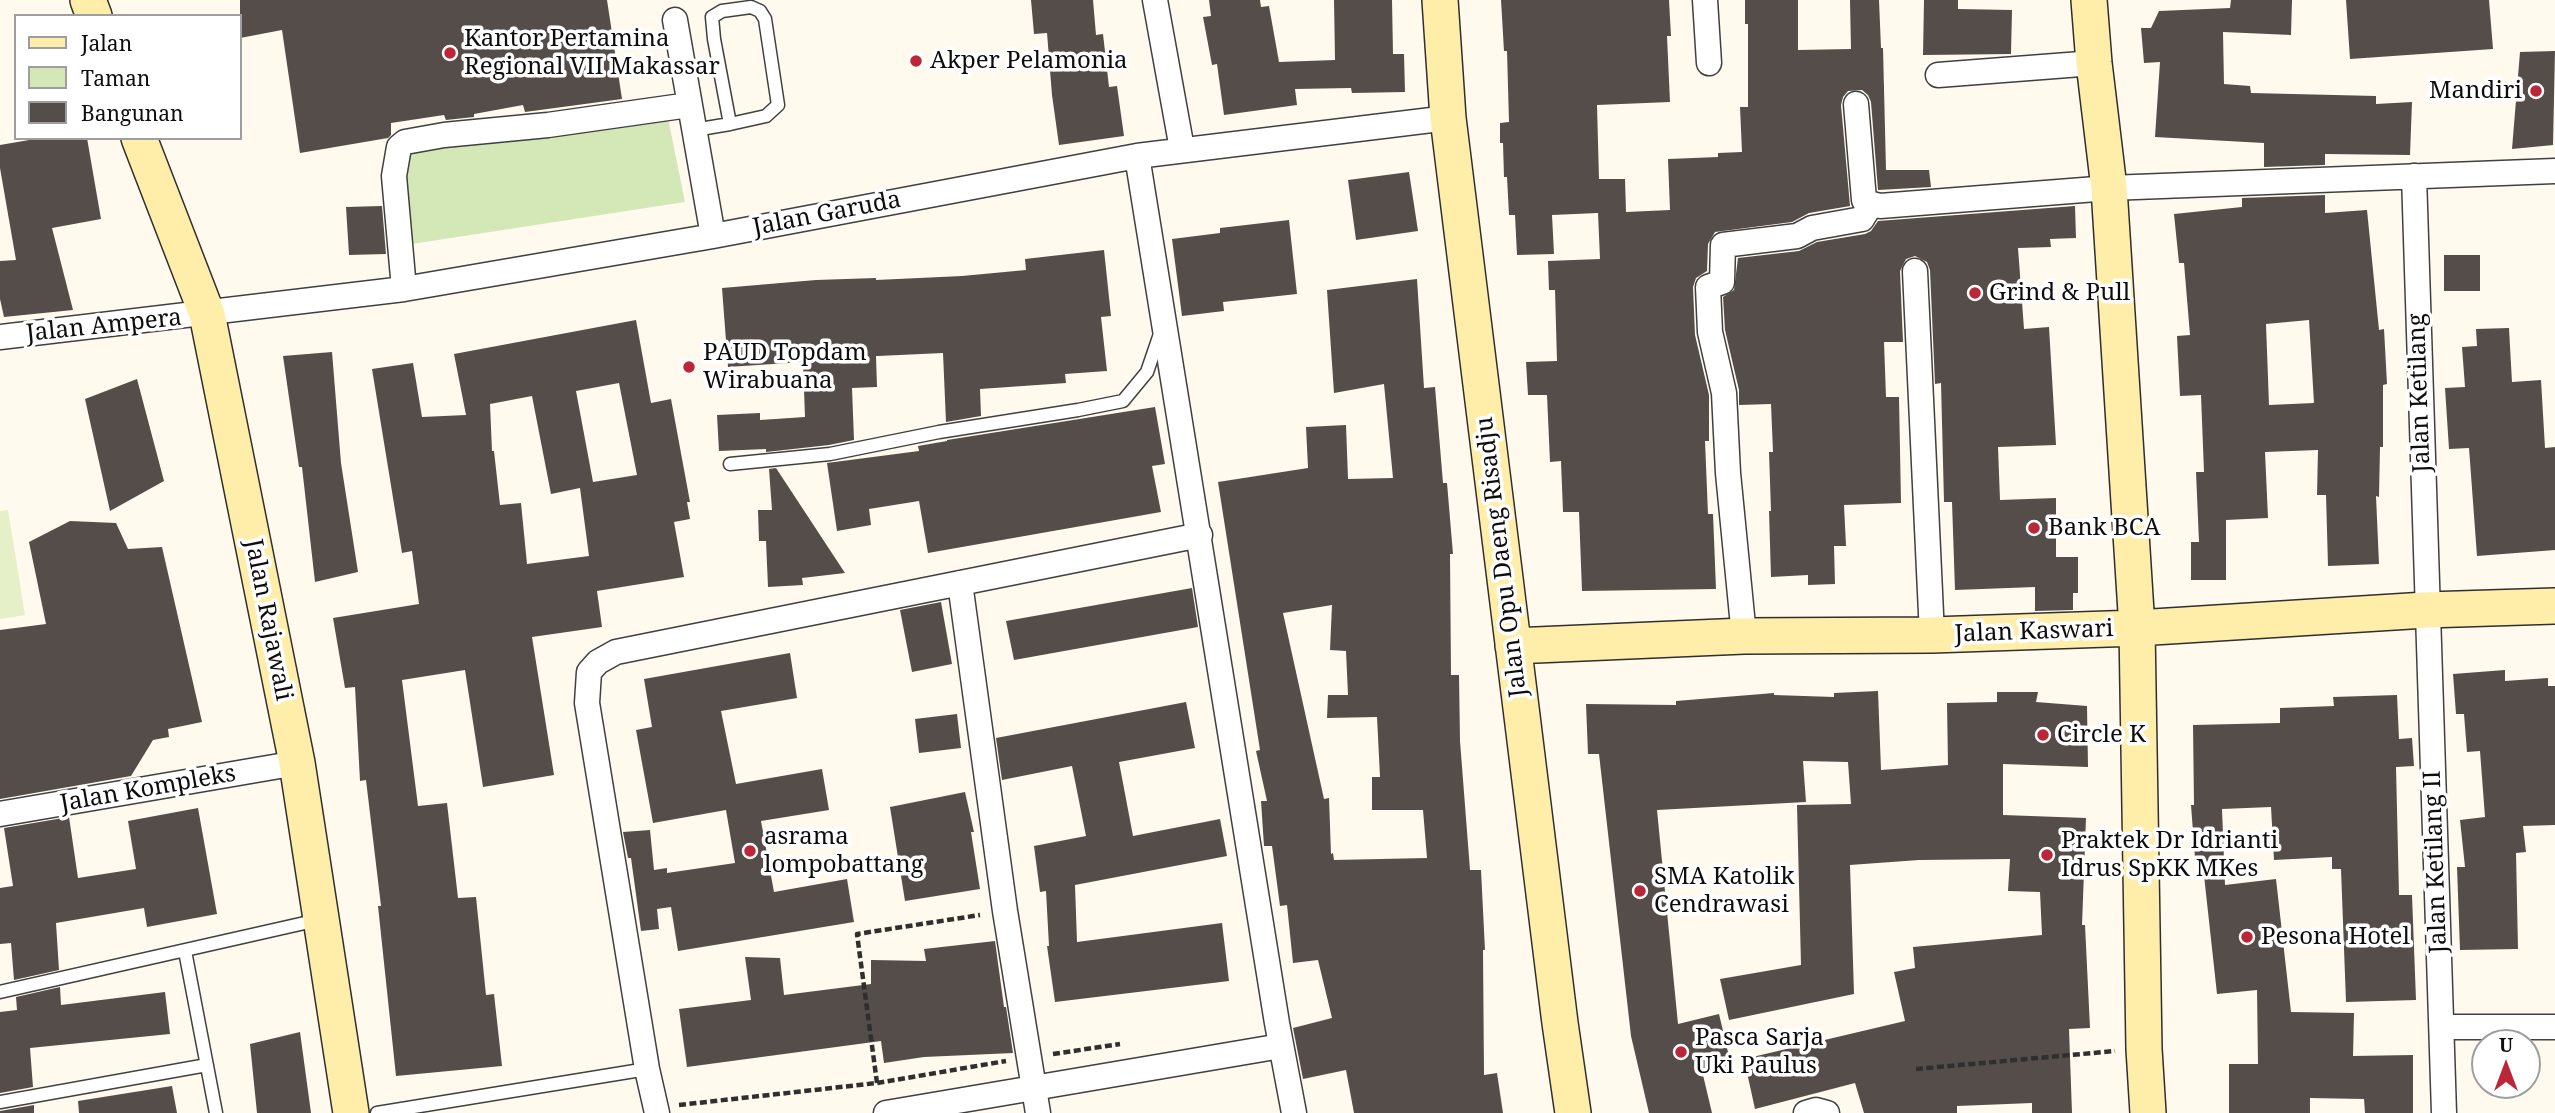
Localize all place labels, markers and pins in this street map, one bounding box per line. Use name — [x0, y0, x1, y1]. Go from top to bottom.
place label: Kantor Pertamina Regional VII Makassar — [464, 25, 720, 81]
marker: Kantor Pertamina Regional VII Makassar — [442, 45, 458, 61]
place label: Akper Pelamonia — [930, 47, 1128, 75]
marker: Akper Pelamonia — [908, 53, 924, 69]
place label: Mandiri — [2429, 77, 2522, 105]
marker: Mandiri — [2528, 83, 2544, 99]
place label: Grind & Pull — [1989, 279, 2130, 307]
marker: Grind & Pull — [1967, 285, 1983, 301]
place label: PAUD Topdam Wirabuana — [703, 339, 867, 395]
marker: PAUD Topdam Wirabuana — [681, 359, 697, 375]
place label: Bank BCA — [2048, 514, 2160, 542]
marker: Bank BCA — [2026, 520, 2042, 536]
place label: Circle K — [2057, 721, 2146, 749]
marker: Circle K — [2035, 727, 2051, 743]
place label: asrama lompobattang — [764, 823, 924, 879]
place label: Praktek Dr Idrianti Idrus SpKK MKes — [2061, 827, 2278, 883]
marker: asrama lompobattang — [742, 843, 758, 859]
marker: Praktek Dr Idrianti Idrus SpKK MKes — [2039, 847, 2055, 863]
place label: SMA Katolik Cendrawasi — [1654, 863, 1794, 919]
marker: SMA Katolik Cendrawasi — [1632, 883, 1648, 899]
place label: Pesona Hotel — [2261, 923, 2410, 951]
marker: Pesona Hotel — [2239, 929, 2255, 945]
place label: Pasca Sarja Uki Paulus — [1695, 1024, 1824, 1080]
marker: Pasca Sarja Uki Paulus — [1673, 1044, 1689, 1060]

